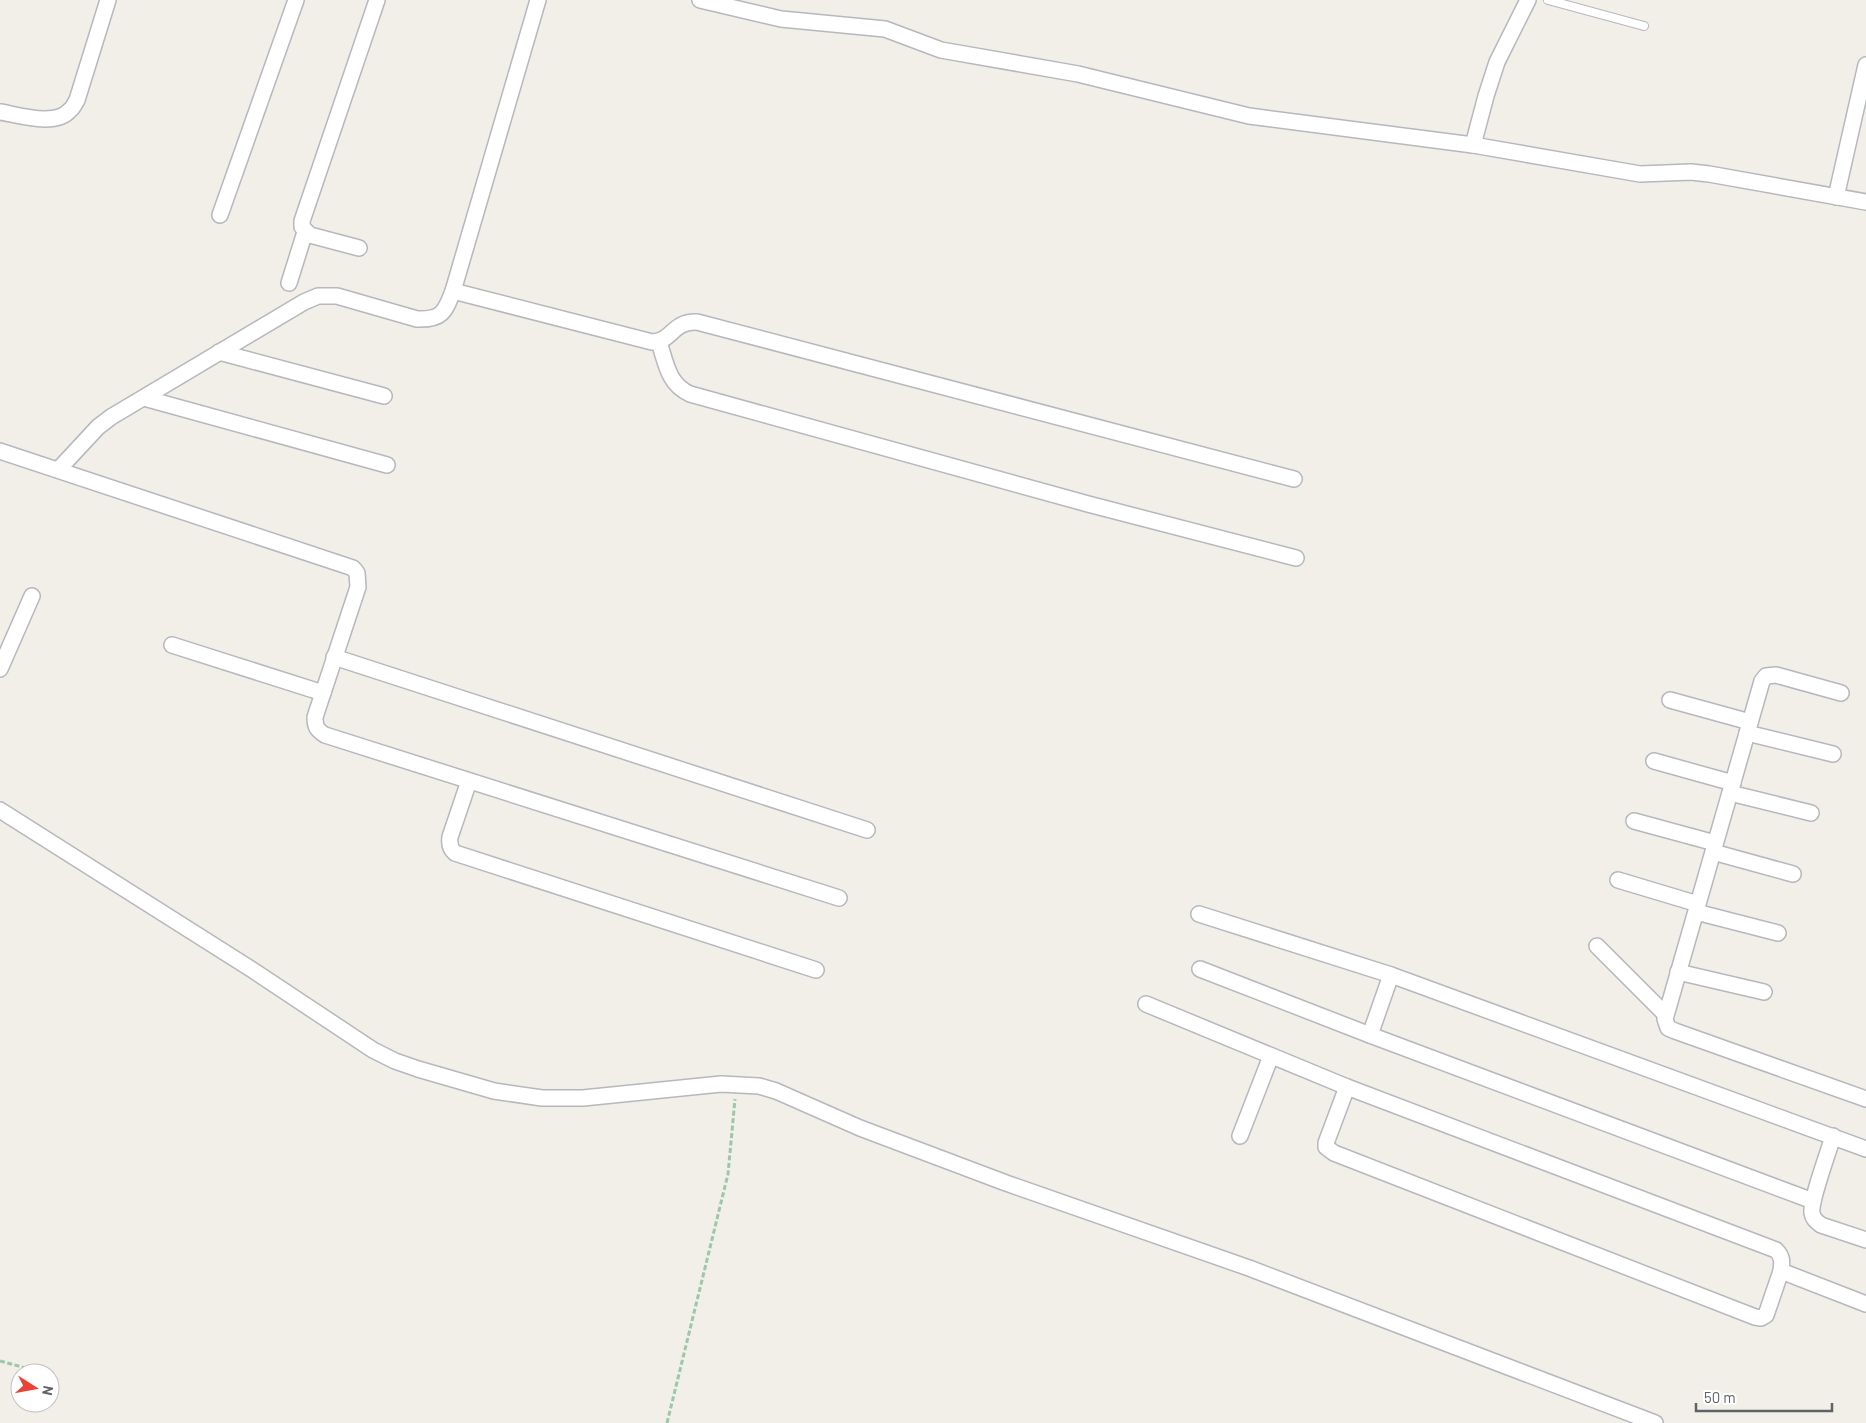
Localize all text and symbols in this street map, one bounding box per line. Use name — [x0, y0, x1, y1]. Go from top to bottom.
north arrow — [10, 1363, 60, 1413]
scale bar — [1696, 1380, 1832, 1412]
text: N — [39, 1384, 57, 1397]
text: 50 m — [1704, 1388, 1736, 1406]

